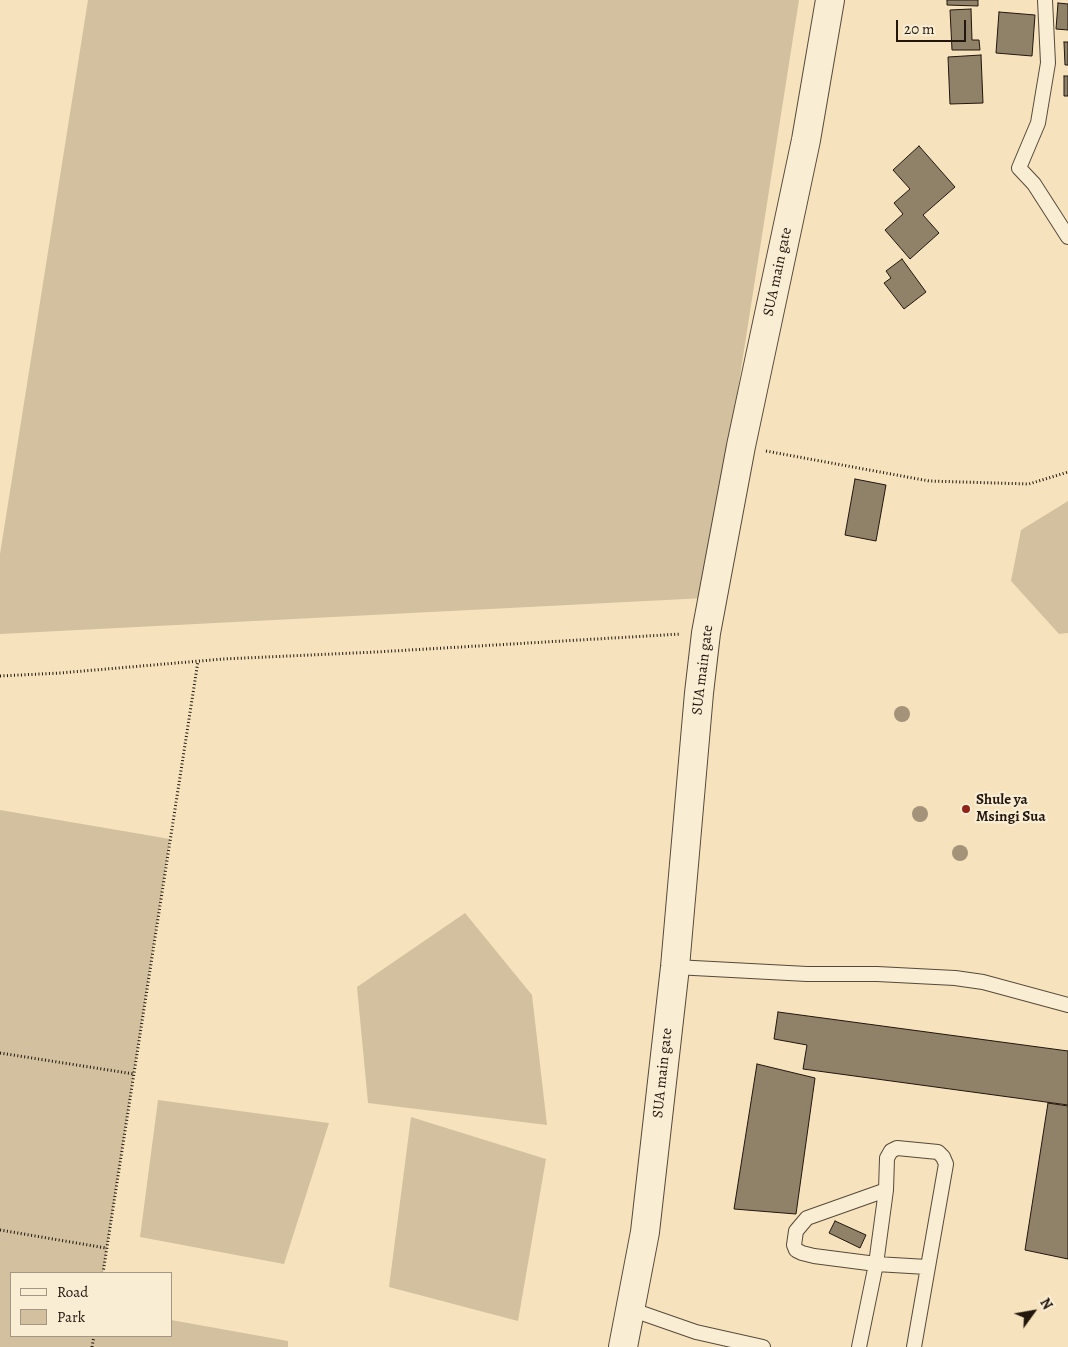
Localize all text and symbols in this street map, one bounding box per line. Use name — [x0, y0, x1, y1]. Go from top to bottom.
scale bar — [898, 10, 968, 42]
text: 20 m — [904, 19, 935, 39]
street label: SUA main gate — [760, 226, 796, 318]
street label: SUA main gate — [689, 624, 717, 716]
place label: Shule ya Msingi Sua — [976, 791, 1046, 826]
marker: Shule ya Msingi Sua — [960, 803, 972, 815]
street label: SUA main gate — [649, 1027, 677, 1119]
legend — [10, 1272, 172, 1337]
text: Road — [57, 1282, 88, 1302]
north arrow — [1008, 1287, 1058, 1337]
text: N — [1035, 1294, 1057, 1313]
text: Park — [57, 1307, 85, 1327]

